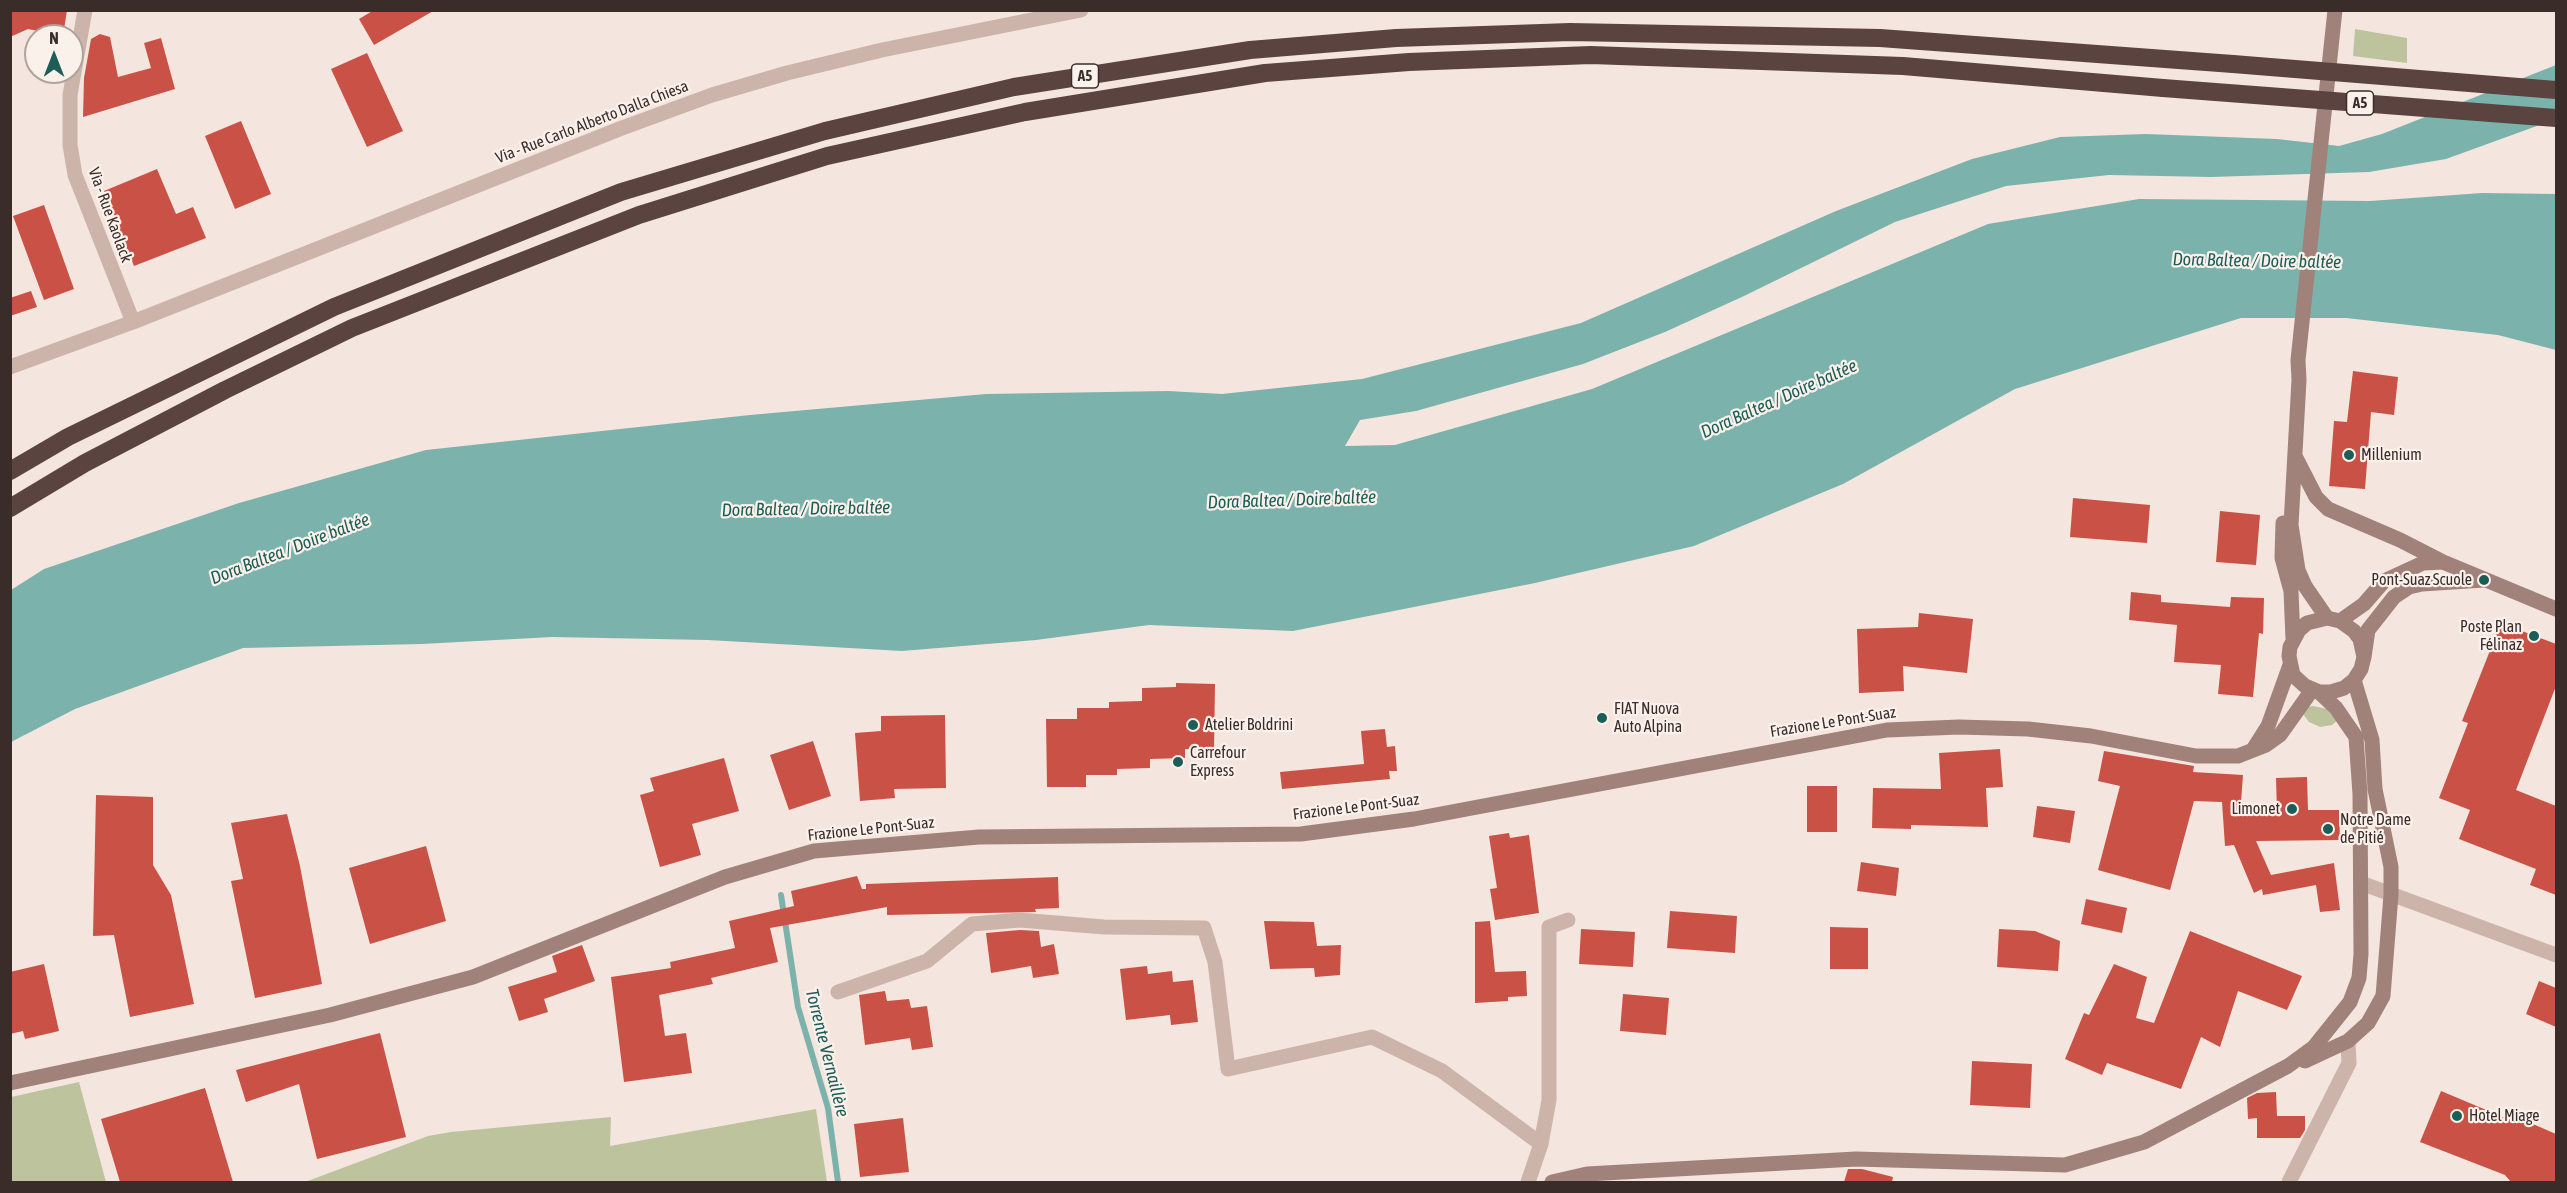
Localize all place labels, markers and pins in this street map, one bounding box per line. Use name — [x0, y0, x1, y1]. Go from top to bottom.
place label: Millenium — [2361, 445, 2422, 465]
marker: Millenium — [2342, 448, 2356, 462]
place label: Pont-Suaz Scuole — [2371, 570, 2472, 590]
marker: Pont-Suaz Scuole — [2477, 573, 2491, 587]
place label: Poste Plan Félinaz — [2460, 617, 2522, 655]
marker: Poste Plan Félinaz — [2527, 629, 2541, 643]
place label: FIAT Nuova Auto Alpina — [1614, 699, 1682, 737]
marker: FIAT Nuova Auto Alpina — [1595, 711, 1609, 725]
place label: Atelier Boldrini — [1205, 715, 1293, 735]
marker: Atelier Boldrini — [1186, 718, 1200, 732]
place label: Carrefour Express — [1190, 743, 1246, 781]
marker: Carrefour Express — [1171, 755, 1185, 769]
place label: Limonet — [2231, 799, 2280, 819]
marker: Limonet — [2285, 802, 2299, 816]
place label: Notre Dame de Pitié — [2340, 810, 2411, 848]
marker: Notre Dame de Pitié — [2321, 822, 2335, 836]
place label: Hotel Miage — [2469, 1106, 2540, 1126]
marker: Hotel Miage — [2450, 1109, 2464, 1123]

